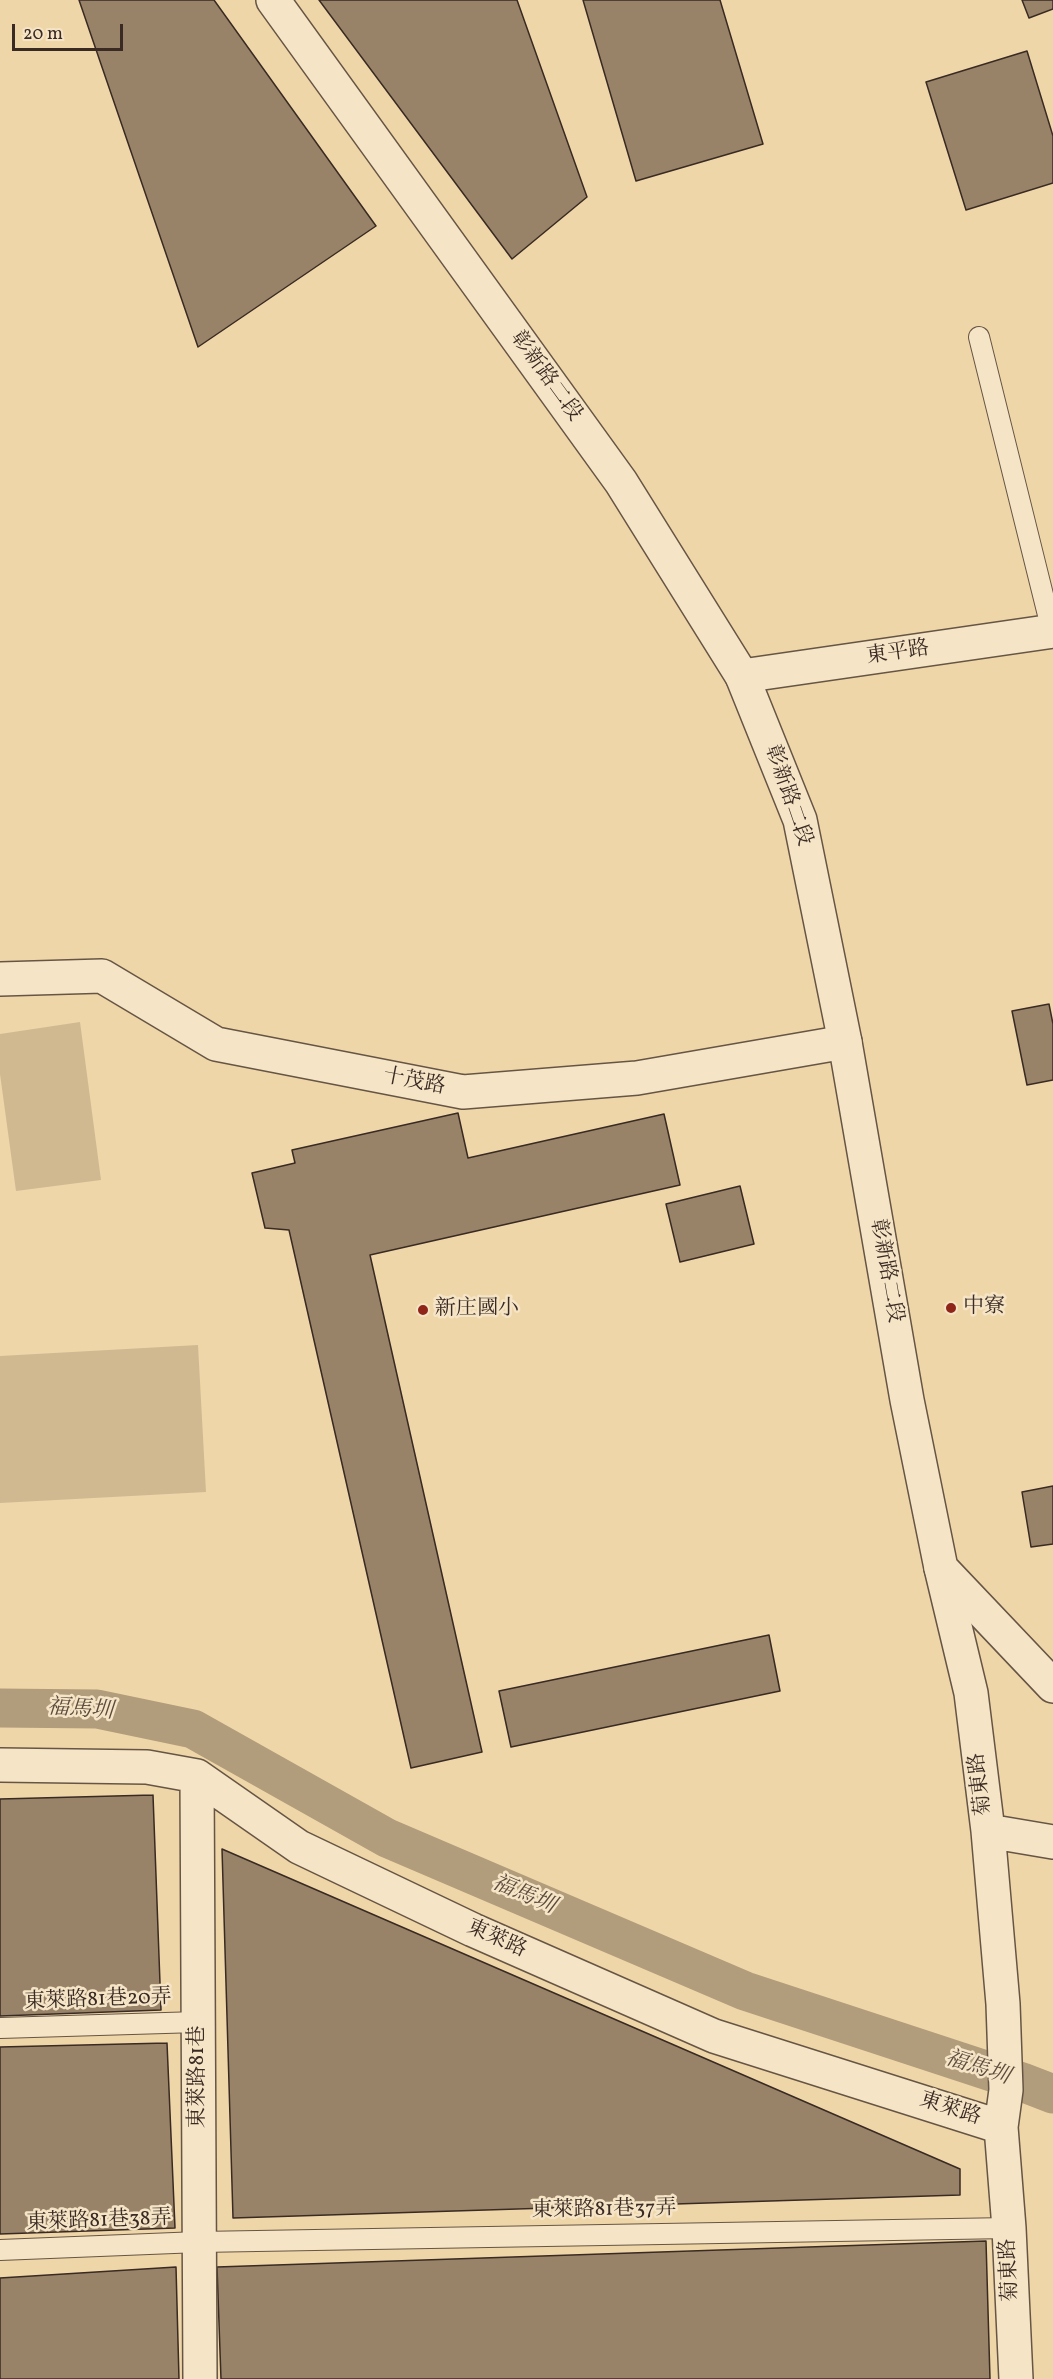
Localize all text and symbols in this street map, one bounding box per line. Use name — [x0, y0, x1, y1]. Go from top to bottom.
scale bar — [15, 12, 126, 50]
text: 20 m — [23, 22, 63, 47]
street label: 彰新路二段 — [504, 327, 586, 427]
street label: 東平路 — [865, 637, 931, 671]
street label: 彰新路二段 — [758, 742, 816, 850]
street label: 十茂路 — [381, 1065, 447, 1101]
street label: 彰新路二段 — [863, 1217, 907, 1325]
place label: 中寮 — [963, 1295, 1005, 1321]
place label: 新庄國小 — [435, 1297, 519, 1323]
marker: 中寮 — [944, 1301, 958, 1315]
marker: 新庄國小 — [416, 1303, 430, 1317]
water label: 福馬圳 — [46, 1696, 114, 1726]
street label: 菊東路 — [966, 1751, 998, 1817]
water label: 福馬圳 — [487, 1871, 559, 1921]
street label: 東萊路 — [462, 1916, 530, 1964]
street label: 東萊路81巷20弄 — [24, 1986, 172, 2016]
street label: 東萊路81巷 — [186, 2026, 212, 2128]
water label: 福馬圳 — [942, 2046, 1012, 2092]
street label: 東萊路 — [916, 2088, 984, 2132]
street label: 東萊路81巷37弄 — [531, 2197, 677, 2225]
street label: 東萊路81巷38弄 — [26, 2207, 172, 2237]
street label: 菊東路 — [997, 2238, 1025, 2302]

